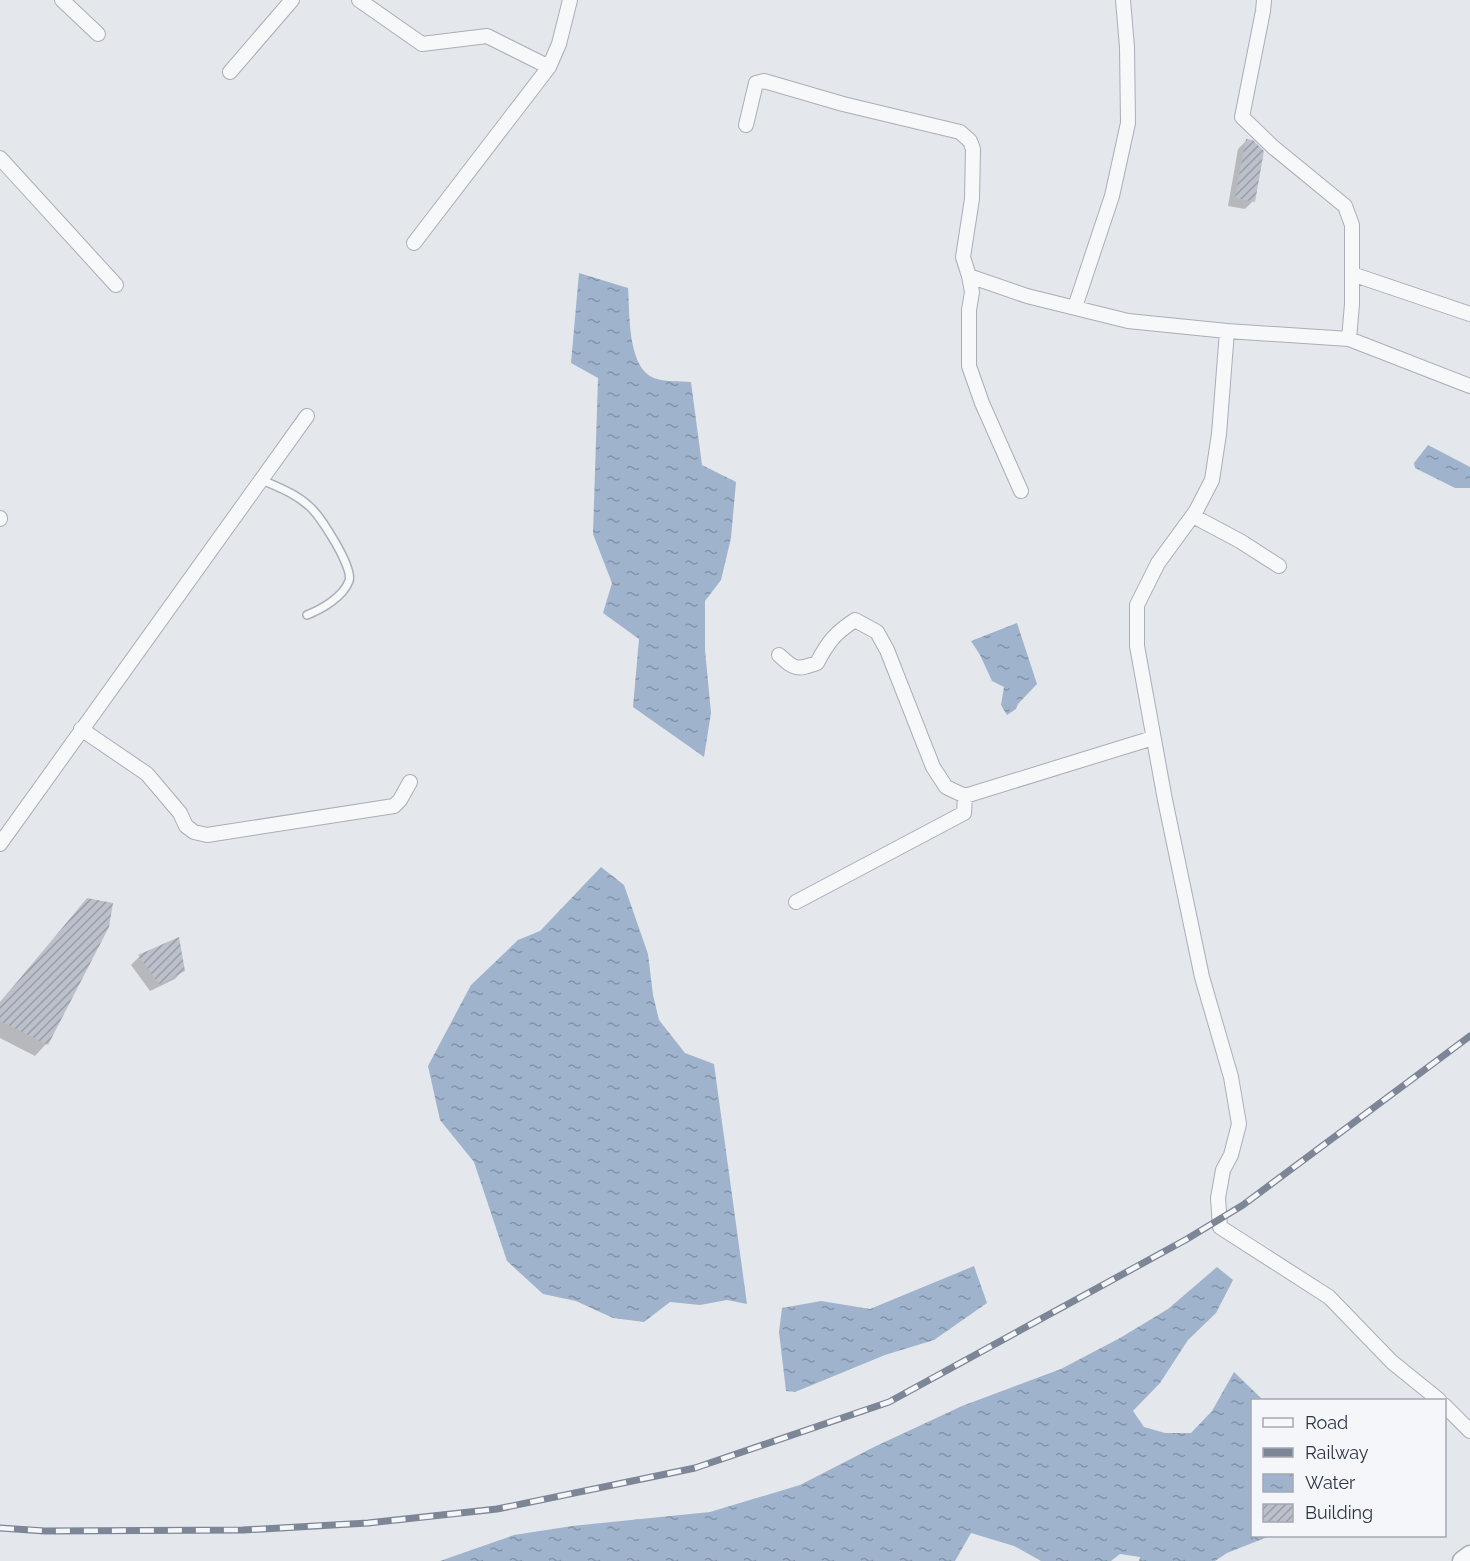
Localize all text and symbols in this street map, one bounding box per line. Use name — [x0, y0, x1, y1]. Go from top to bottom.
legend — [1251, 1399, 1446, 1537]
text: Road — [1305, 1412, 1348, 1433]
text: Railway — [1305, 1442, 1369, 1463]
text: Water — [1305, 1472, 1356, 1493]
text: Building — [1305, 1502, 1373, 1523]

